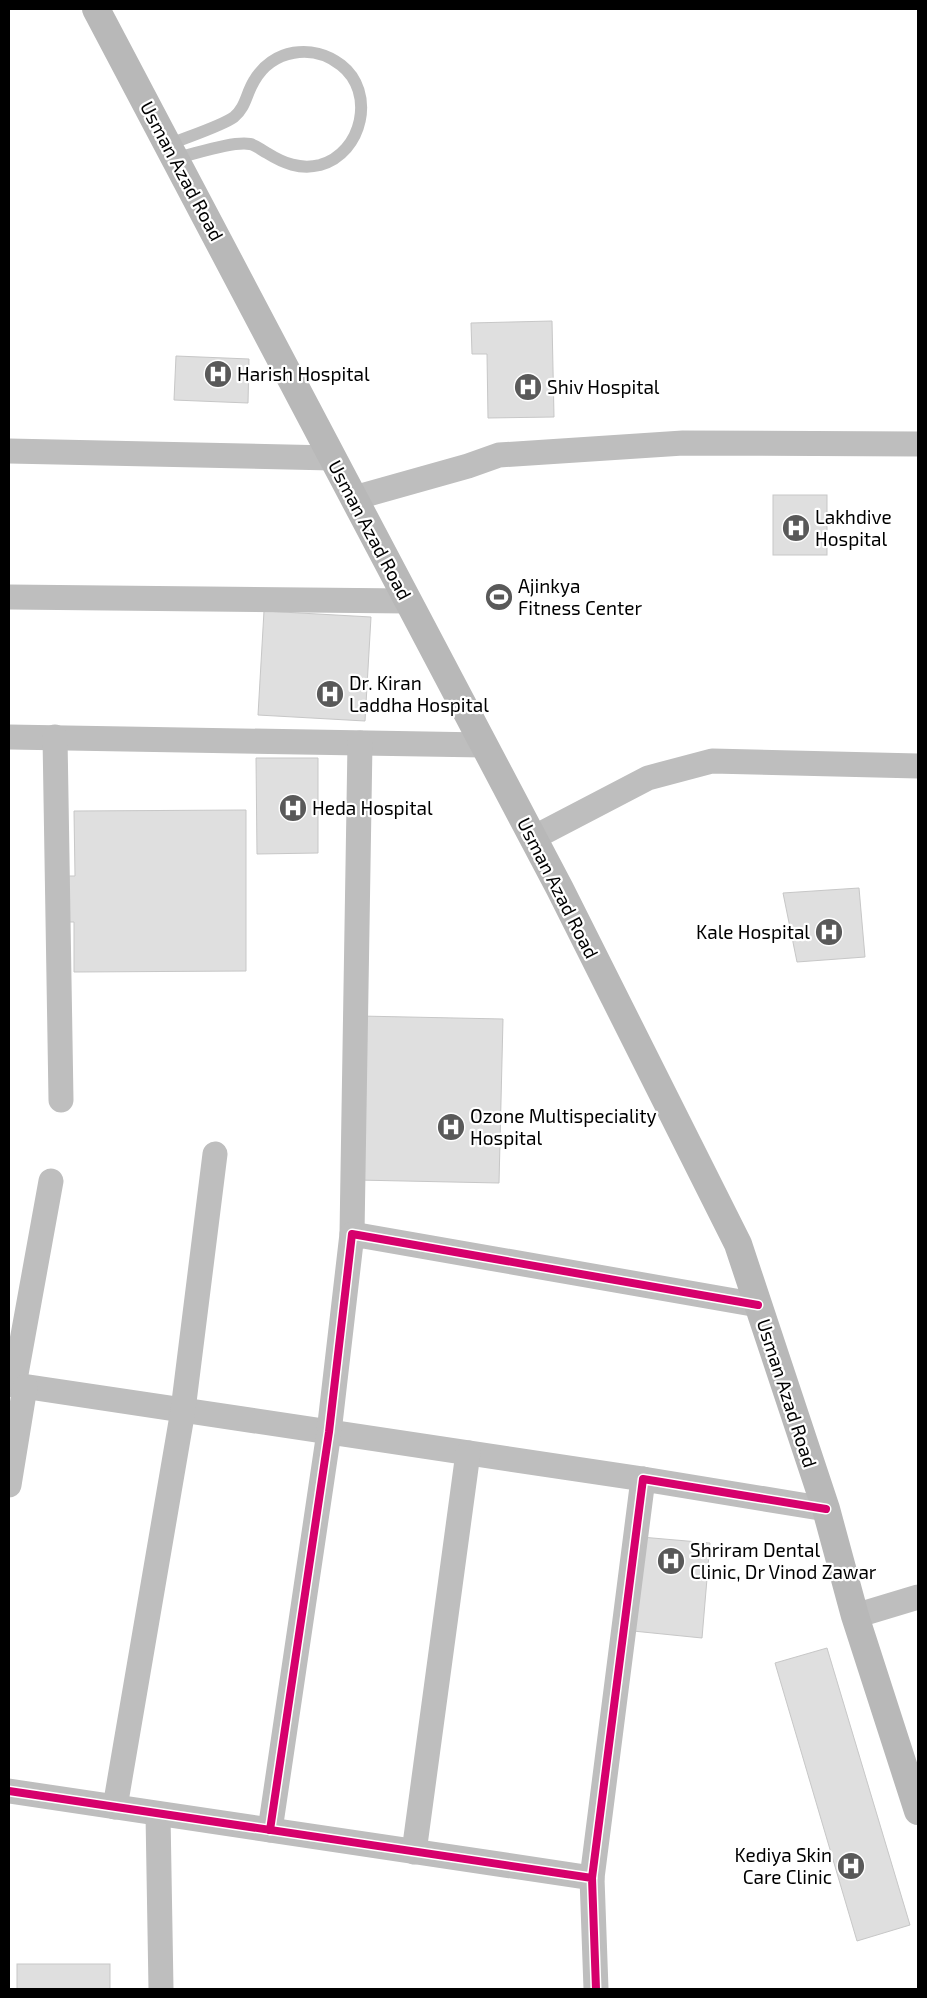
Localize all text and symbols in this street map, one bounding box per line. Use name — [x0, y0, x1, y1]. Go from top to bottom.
street label: Usman Azad Road — [136, 97, 229, 245]
hospital icon: Harish Hospital — [203, 359, 233, 389]
place label: Harish Hospital — [237, 362, 370, 385]
hospital icon: Shiv Hospital — [513, 372, 543, 402]
place label: Shiv Hospital — [547, 375, 660, 398]
street label: Usman Azad Road — [324, 456, 417, 604]
place label: Lakhdive Hospital — [815, 505, 892, 550]
hospital icon: Lakhdive Hospital — [781, 513, 811, 543]
place label: Ajinkya Fitness Center — [518, 574, 642, 619]
sports icon: Ajinkya Fitness Center — [484, 582, 514, 612]
place label: Dr. Kiran Laddha Hospital — [349, 671, 489, 716]
hospital icon: Dr. Kiran Laddha Hospital — [315, 679, 345, 709]
hospital icon: Heda Hospital — [278, 793, 308, 823]
place label: Heda Hospital — [312, 796, 433, 819]
street label: Usman Azad Road — [513, 813, 604, 962]
hospital icon: Kale Hospital — [814, 917, 844, 947]
place label: Kale Hospital — [696, 920, 810, 943]
place label: Ozone Multispeciality Hospital — [470, 1104, 657, 1149]
hospital icon: Ozone Multispeciality Hospital — [436, 1112, 466, 1142]
street label: Usman Azad Road — [753, 1316, 822, 1470]
place label: Shriram Dental Clinic, Dr Vinod Zawar — [690, 1538, 877, 1583]
hospital icon: Shriram Dental Clinic, Dr Vinod Zawar — [656, 1546, 686, 1576]
place label: Kediya Skin Care Clinic — [735, 1843, 832, 1888]
hospital icon: Kediya Skin Care Clinic — [836, 1851, 866, 1881]

